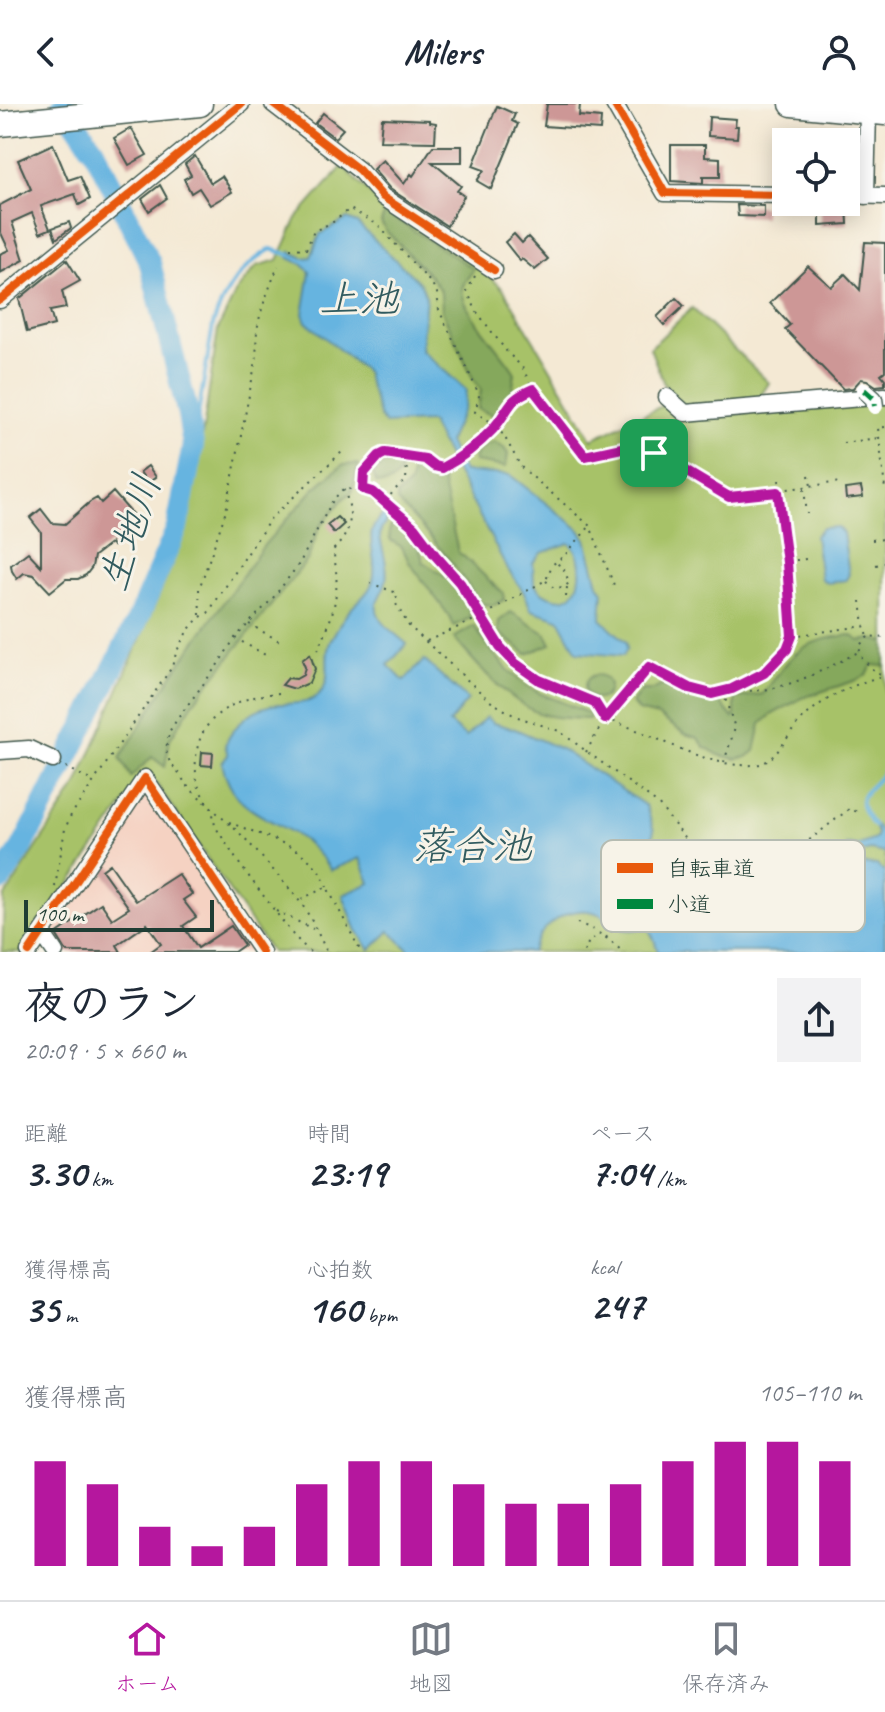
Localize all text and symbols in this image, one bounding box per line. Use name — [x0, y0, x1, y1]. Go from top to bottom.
text: Milers — [404, 29, 481, 75]
icon: back — [24, 30, 68, 74]
icon: person — [817, 30, 861, 74]
map controls — [772, 128, 860, 216]
button: locate — [772, 128, 860, 216]
water label: 上池 — [319, 274, 400, 324]
pin — [620, 419, 688, 487]
icon: arrive — [632, 431, 676, 475]
water label: 生地川 — [88, 468, 172, 597]
water label: 落合池 — [412, 821, 533, 871]
legend — [601, 840, 865, 932]
text: 自転車道 — [667, 855, 755, 883]
text: 小道 — [667, 891, 711, 919]
scale bar — [24, 896, 214, 932]
text: 100 m — [36, 900, 83, 928]
text: 夜のラン — [24, 976, 200, 1031]
button: share — [777, 978, 861, 1062]
text: 20:09 · 5 × 660 m — [24, 1034, 185, 1067]
text: 距離 — [24, 1120, 68, 1148]
text: 時間 — [307, 1120, 351, 1148]
text: ペース — [590, 1120, 655, 1148]
text: 3.30 — [24, 1148, 86, 1198]
text: 23:19 — [307, 1148, 386, 1198]
text: 7:04 — [590, 1148, 652, 1198]
text: km — [86, 1165, 113, 1193]
text: /km — [652, 1165, 686, 1193]
text: kcal — [590, 1253, 619, 1281]
text: 獲得標高 — [24, 1256, 112, 1284]
text: 心拍数 — [307, 1256, 373, 1284]
text: 247 — [590, 1281, 644, 1331]
text: 35 — [24, 1284, 59, 1334]
text: 160 — [307, 1284, 362, 1334]
text: m — [59, 1301, 77, 1329]
text: bpm — [362, 1301, 397, 1329]
text: 105–110 m — [758, 1376, 861, 1409]
text: 獲得標高 — [24, 1381, 128, 1414]
tab: ホーム — [115, 1617, 180, 1698]
tab: 地図 — [409, 1617, 453, 1698]
tab: 保存済み — [682, 1617, 770, 1698]

